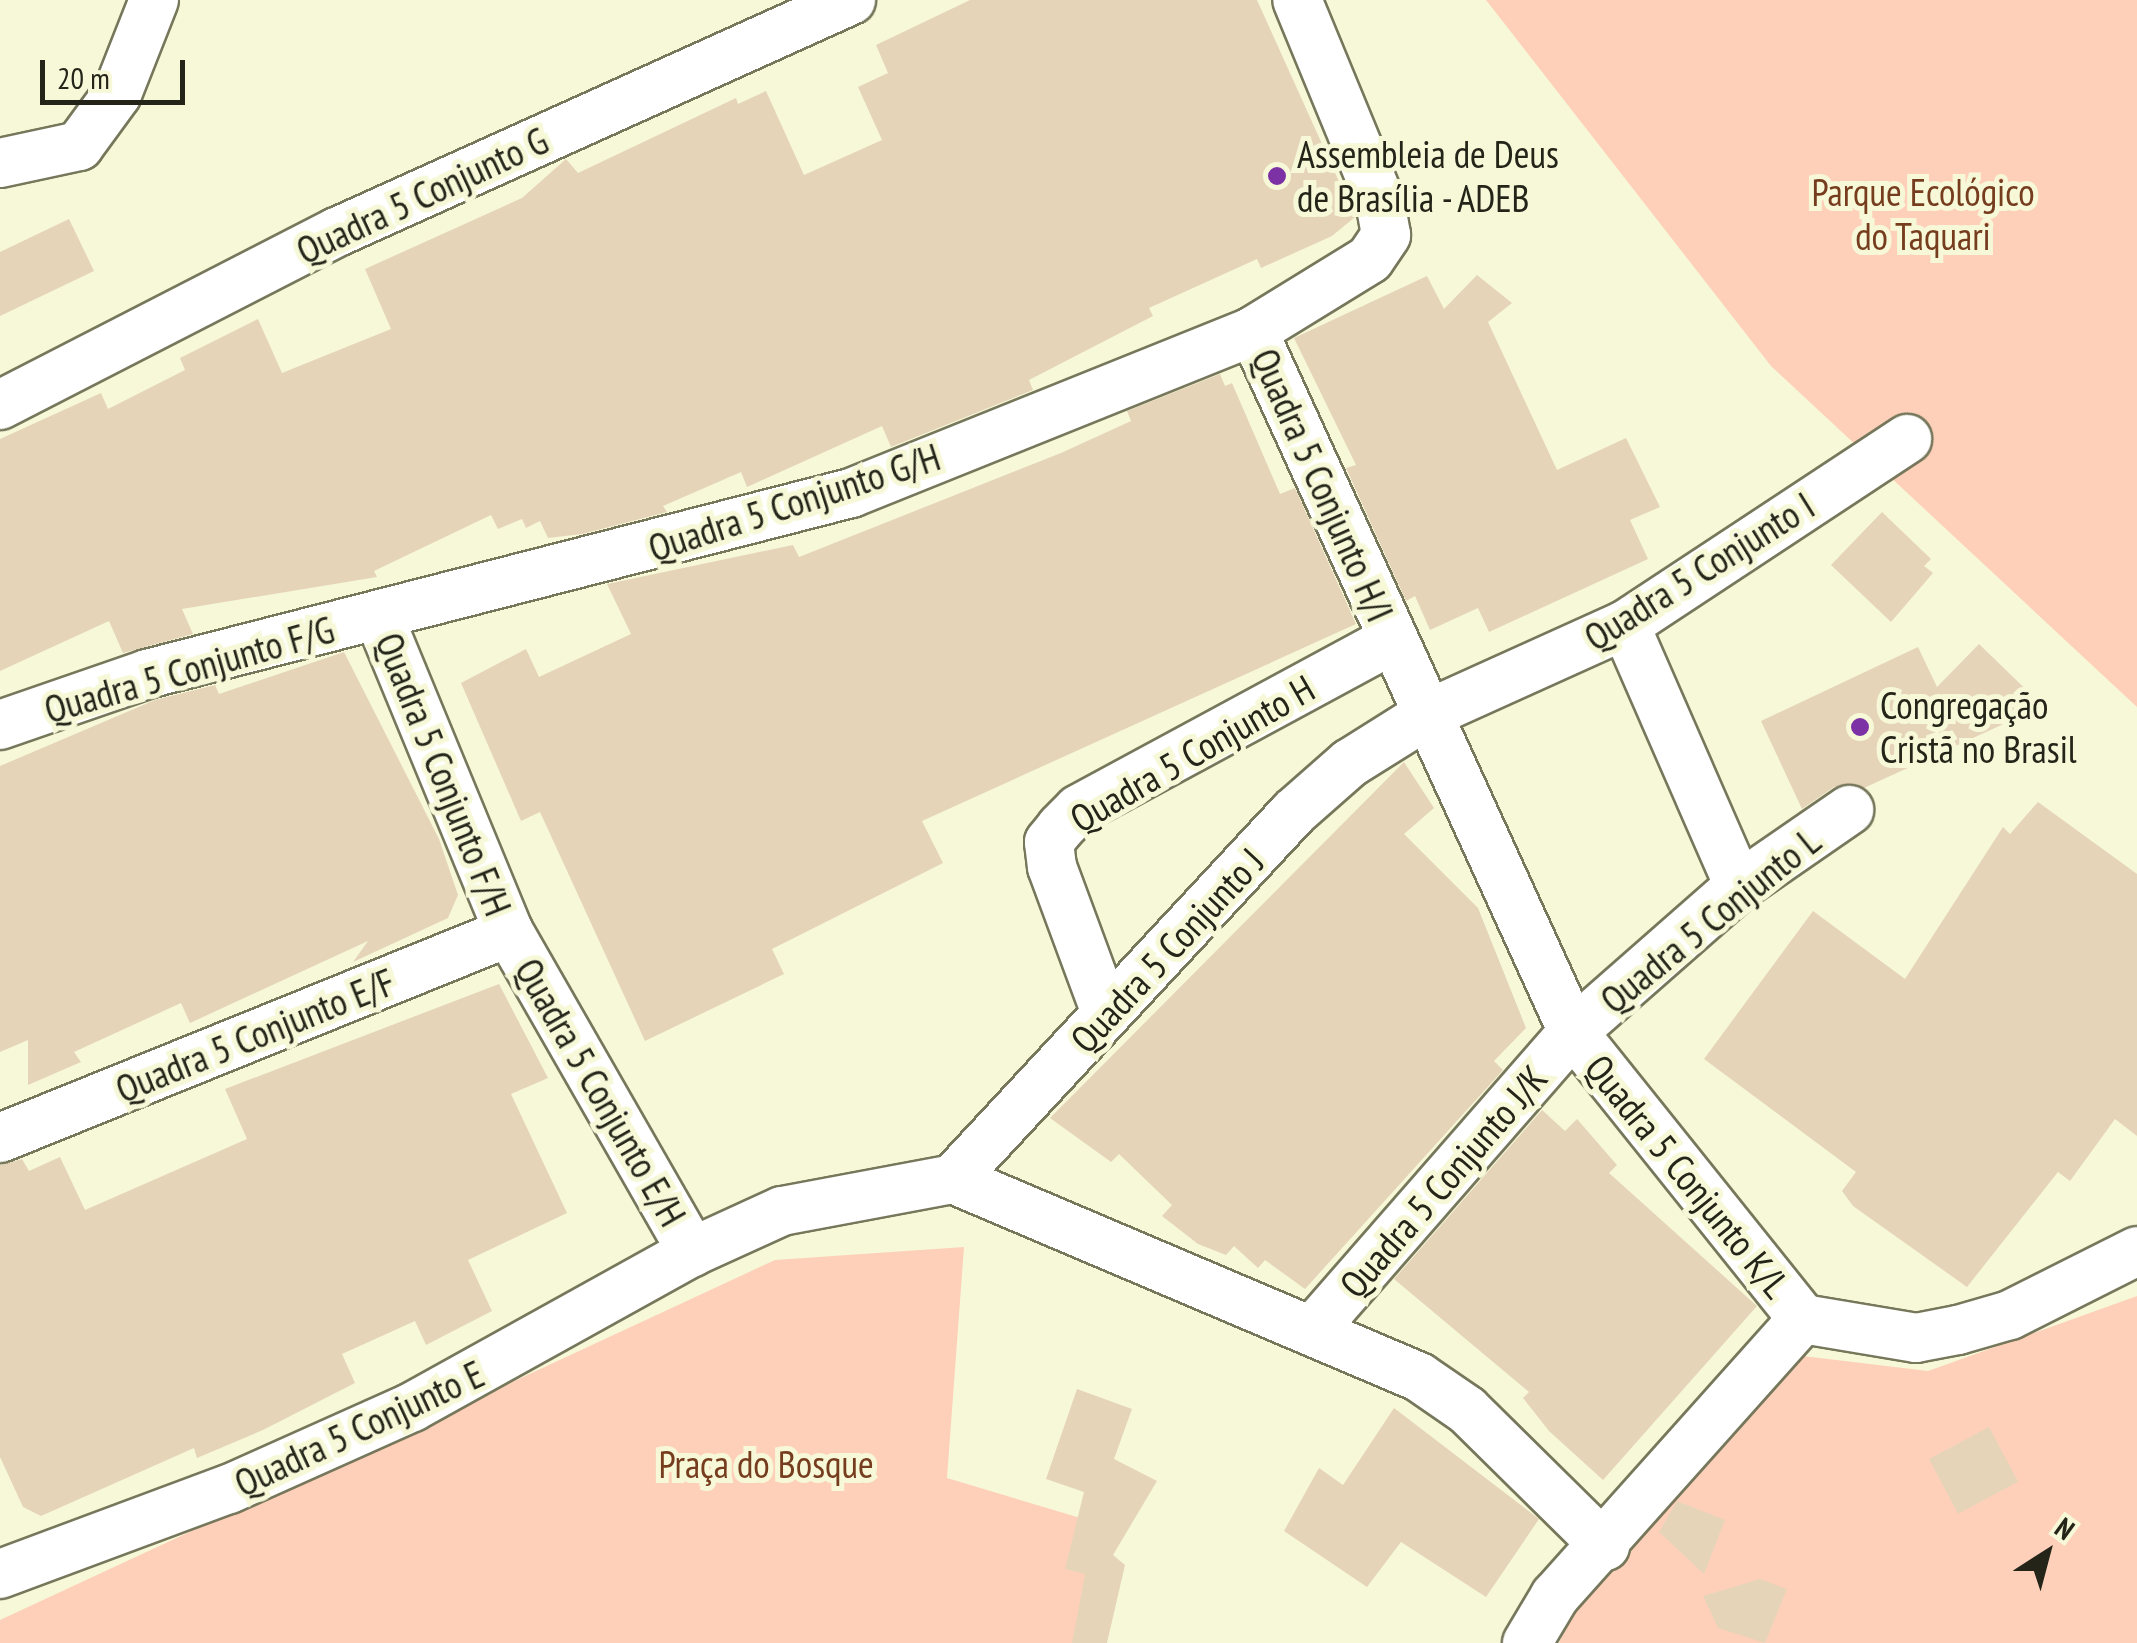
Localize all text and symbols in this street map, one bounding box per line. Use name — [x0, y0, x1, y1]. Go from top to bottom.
scale bar — [45, 40, 190, 102]
text: 20 m — [57, 58, 110, 97]
street label: Quadra 5 Conjunto G — [289, 117, 555, 273]
place label: Assembleia de Deus de Brasília - ADEB — [1297, 131, 1559, 220]
marker: Assembleia de Deus de Brasília - ADEB — [1266, 165, 1288, 187]
park label: Parque Ecológico do Taquari — [1811, 169, 2035, 258]
street label: Quadra 5 Conjunto H/I — [1242, 342, 1404, 628]
street label: Quadra 5 Conjunto G/H — [643, 433, 945, 571]
street label: Quadra 5 Conjunto I — [1576, 482, 1822, 660]
street label: Quadra 5 Conjunto F/G — [39, 606, 339, 732]
street label: Quadra 5 Conjunto F/H — [367, 626, 521, 922]
street label: Quadra 5 Conjunto H — [1062, 665, 1322, 841]
place label: Congregação Cristã no Brasil — [1880, 682, 2077, 772]
marker: Congregação Cristã no Brasil — [1849, 716, 1871, 738]
street label: Quadra 5 Conjunto L — [1591, 818, 1829, 1022]
street label: Quadra 5 Conjunto J — [1061, 839, 1273, 1061]
street label: Quadra 5 Conjunto E/H — [506, 950, 696, 1234]
street label: Quadra 5 Conjunto E/F — [109, 958, 401, 1112]
street label: Quadra 5 Conjunto K/L — [1576, 1045, 1800, 1307]
street label: Quadra 5 Conjunto J/K — [1330, 1056, 1556, 1306]
street label: Quadra 5 Conjunto E — [227, 1350, 491, 1506]
park label: Praça do Bosque — [658, 1441, 874, 1487]
north arrow — [1997, 1503, 2097, 1603]
text: N — [2048, 1509, 2082, 1548]

